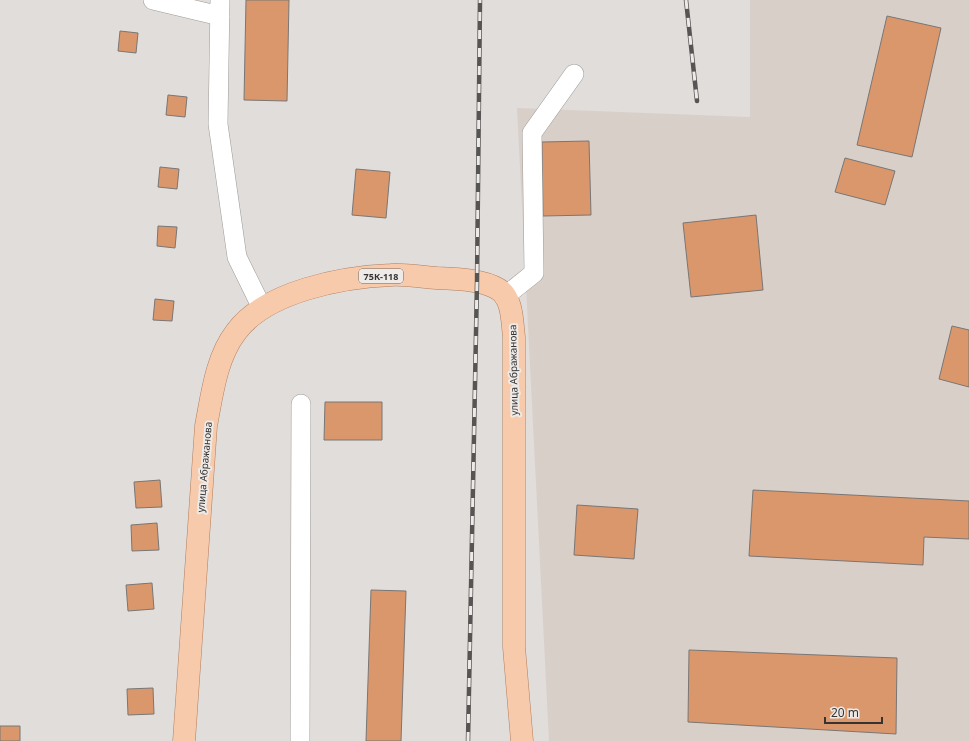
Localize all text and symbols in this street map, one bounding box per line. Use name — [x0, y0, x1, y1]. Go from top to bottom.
road number: 75К-118 — [359, 269, 403, 283]
street label: улица Абражанова — [505, 324, 521, 416]
street label: улица Абражанова — [193, 421, 215, 513]
scale bar — [825, 699, 882, 725]
text: 20 m — [831, 704, 859, 721]

